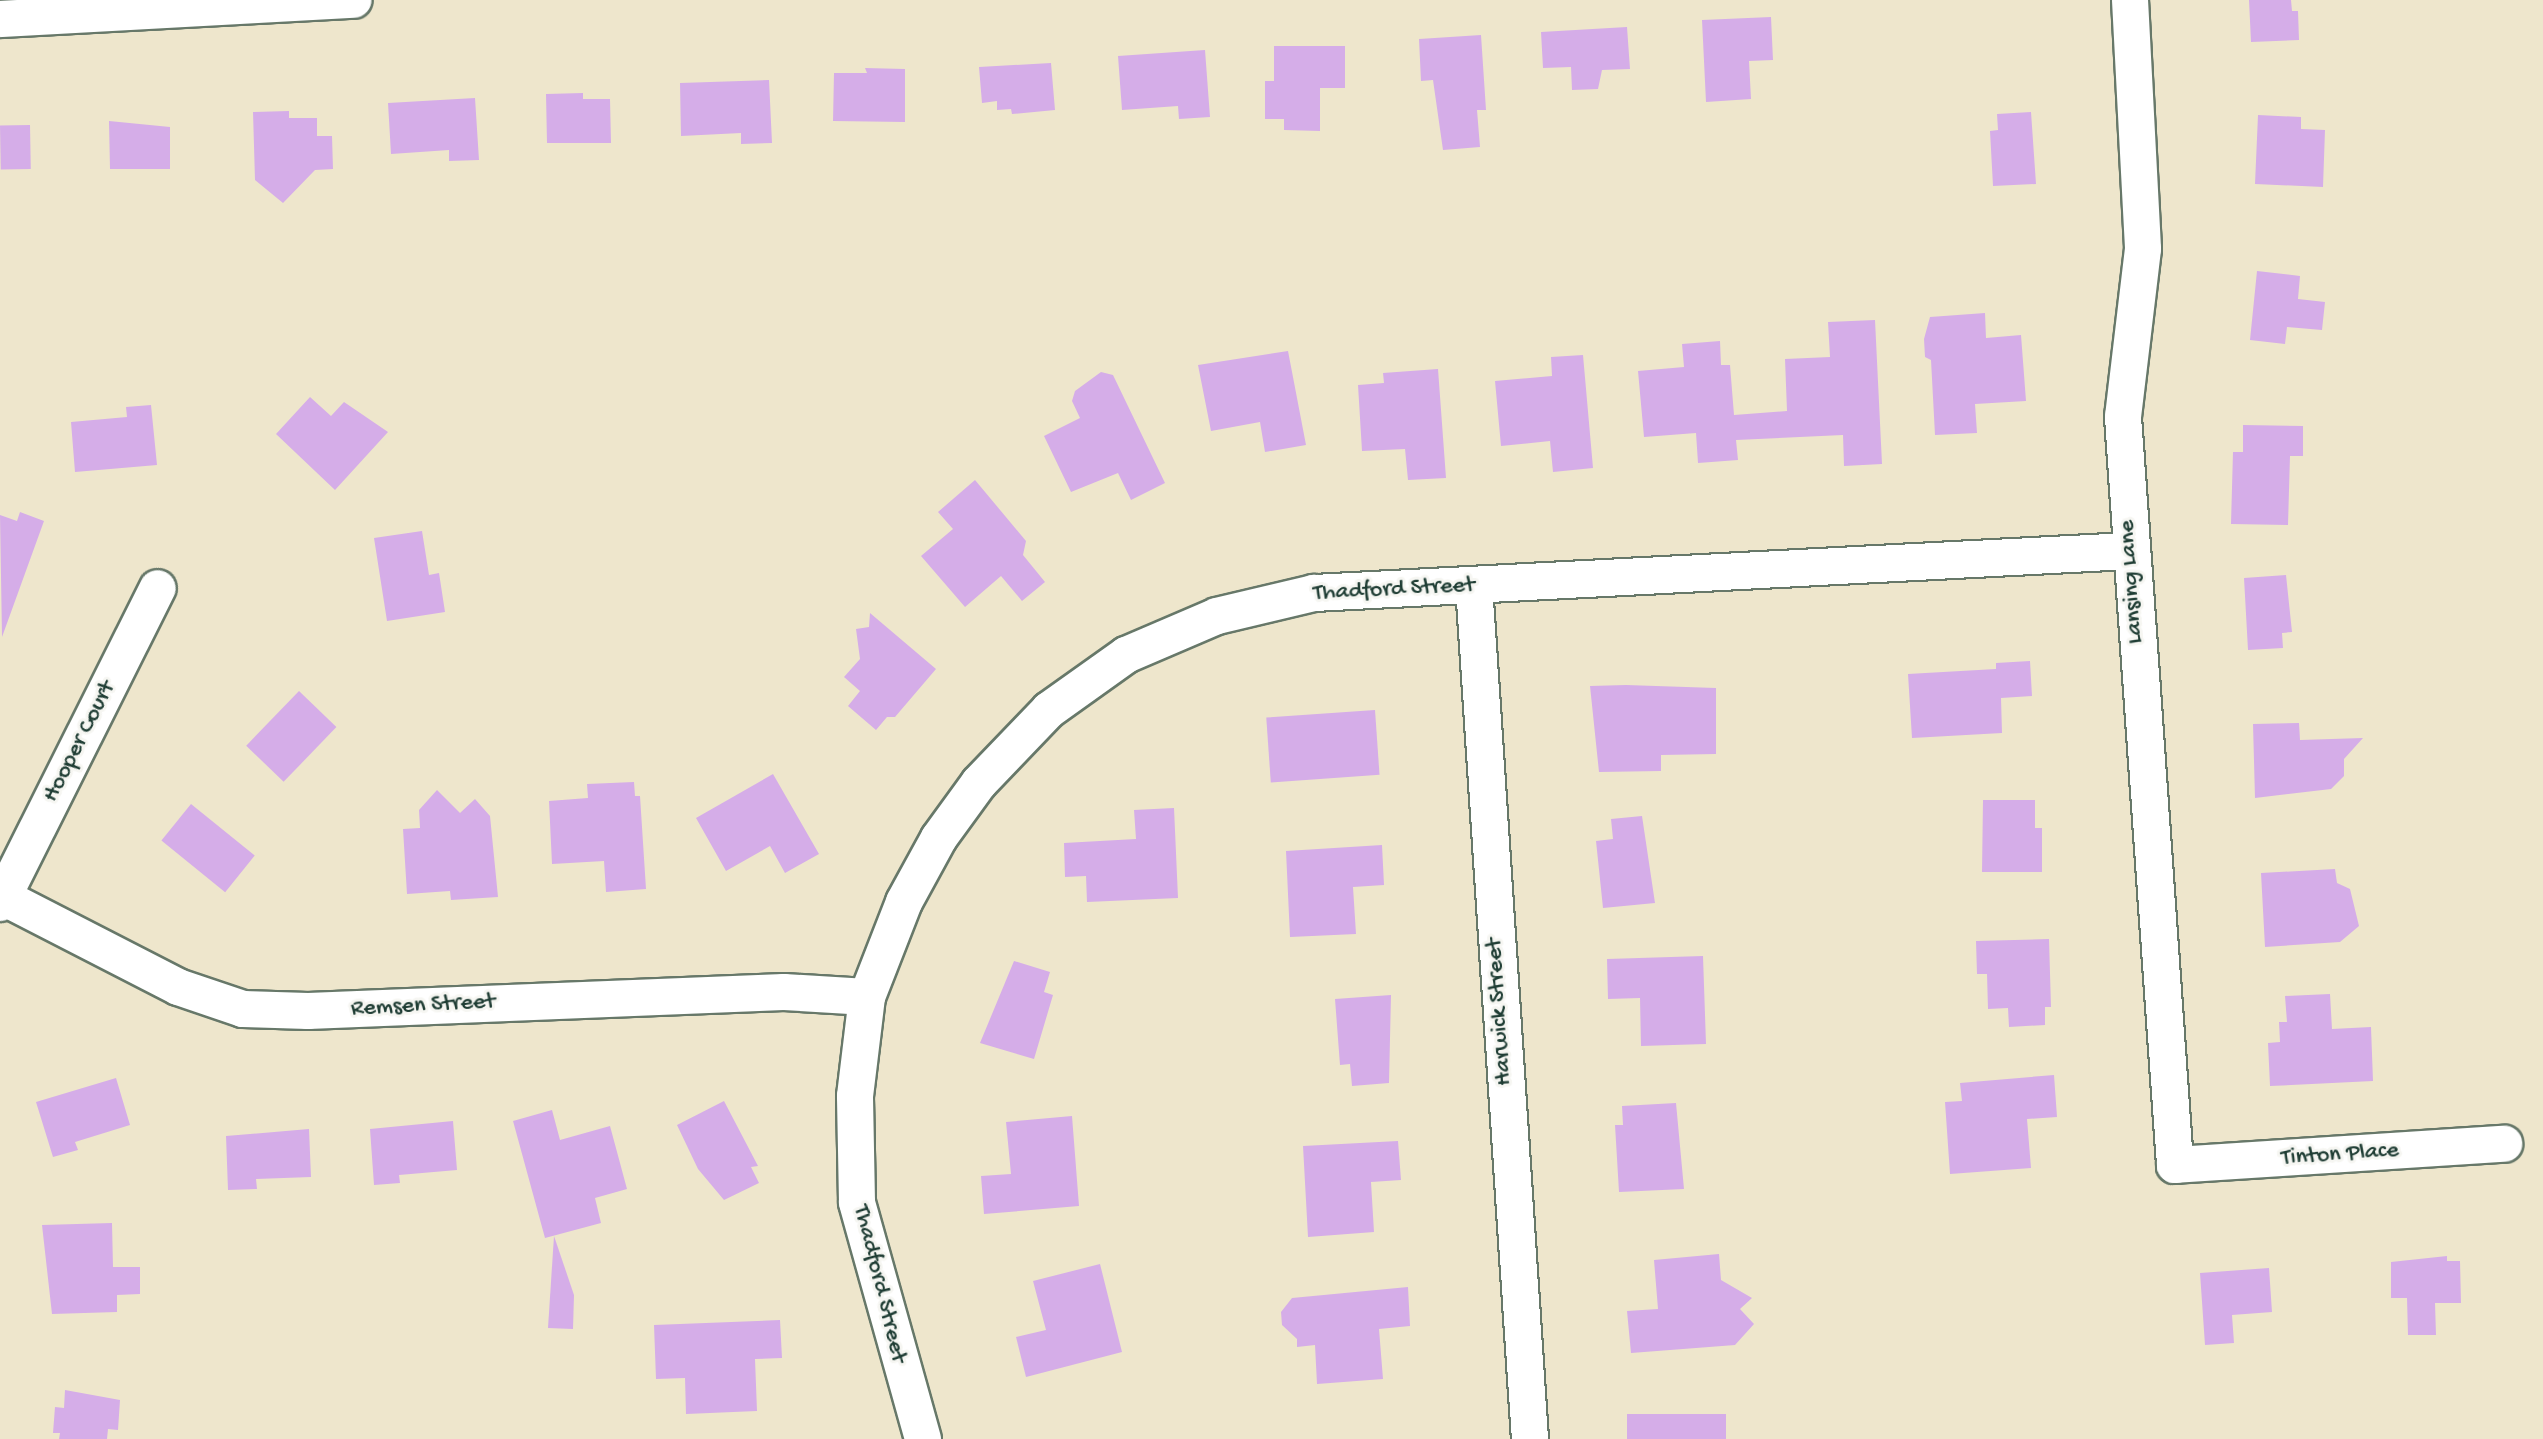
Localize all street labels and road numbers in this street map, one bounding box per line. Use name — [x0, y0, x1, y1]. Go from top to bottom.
street label: Lansing Lane — [2113, 519, 2151, 645]
street label: Thadford Street — [1313, 571, 1475, 609]
street label: Hooper Court — [37, 677, 123, 807]
street label: Harwick Street — [1480, 937, 1520, 1087]
street label: Remsen Street — [350, 988, 496, 1024]
street label: Tinton Place — [2280, 1137, 2400, 1173]
street label: Thadford Street — [845, 1202, 913, 1366]

